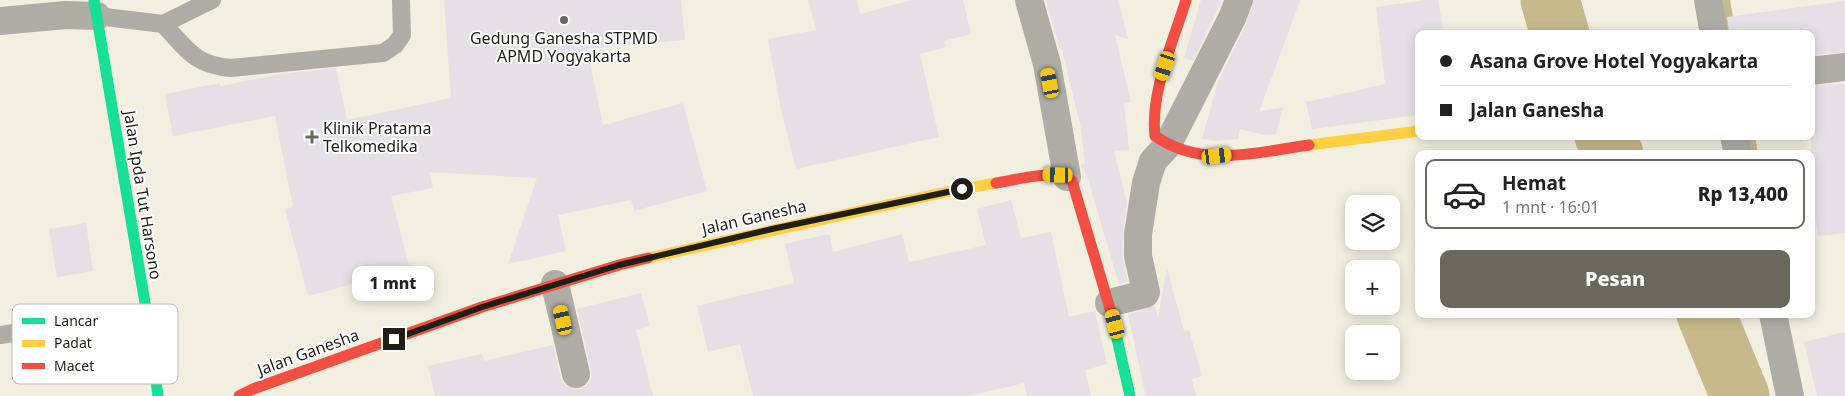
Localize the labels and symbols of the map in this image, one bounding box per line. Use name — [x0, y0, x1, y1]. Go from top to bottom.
marker: Gedung Ganesha STPMD APMD Yogyakarta — [558, 14, 570, 26]
place label: Gedung Ganesha STPMD APMD Yogyakarta — [470, 27, 658, 67]
car — [1153, 49, 1176, 83]
car — [1039, 67, 1060, 99]
street label: Jalan Ipda Tut Harsono — [118, 107, 167, 281]
place label: Klinik Pratama Telkomedika — [323, 117, 432, 157]
marker: Klinik Pratama Telkomedika — [305, 130, 319, 144]
car — [1201, 147, 1232, 165]
car — [1042, 167, 1073, 183]
route start — [951, 178, 973, 200]
street label: Jalan Ganesha — [698, 194, 808, 240]
callout: 1 mnt — [353, 266, 435, 302]
legend — [12, 304, 178, 384]
car — [552, 304, 573, 336]
car — [1103, 308, 1126, 340]
text: Lancar — [54, 311, 98, 330]
street label: Jalan Ganesha — [252, 323, 362, 381]
route end — [383, 328, 405, 350]
text: Padat — [54, 333, 92, 352]
text: Macet — [54, 356, 94, 375]

